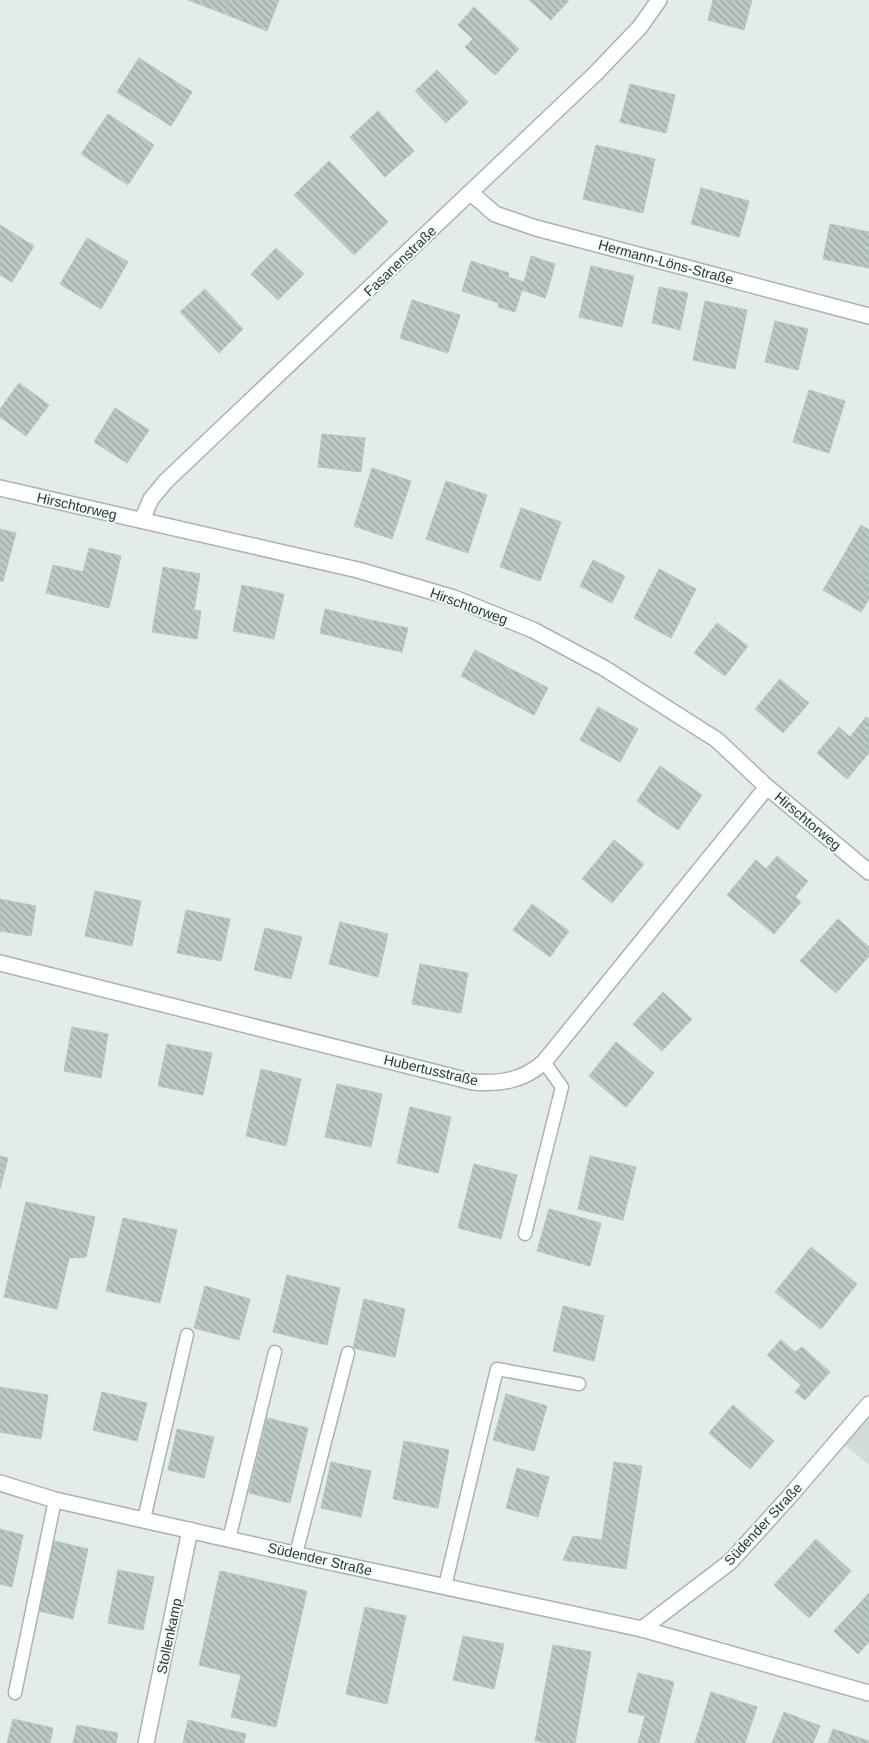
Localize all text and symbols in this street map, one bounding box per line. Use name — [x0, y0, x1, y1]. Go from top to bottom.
street label: Fasanenstraße — [361, 222, 440, 299]
street label: Hermann-Löns-Straße — [597, 236, 736, 288]
street label: Hirschtorweg — [35, 489, 119, 523]
street label: Hirschtorweg — [428, 585, 510, 627]
street label: Hirschtorweg — [772, 789, 844, 853]
street label: Hubertusstraße — [382, 1051, 480, 1089]
street label: Südender Straße — [721, 1479, 805, 1568]
street label: Südender Straße — [266, 1539, 374, 1579]
street label: Stollenkamp — [153, 1596, 185, 1675]

